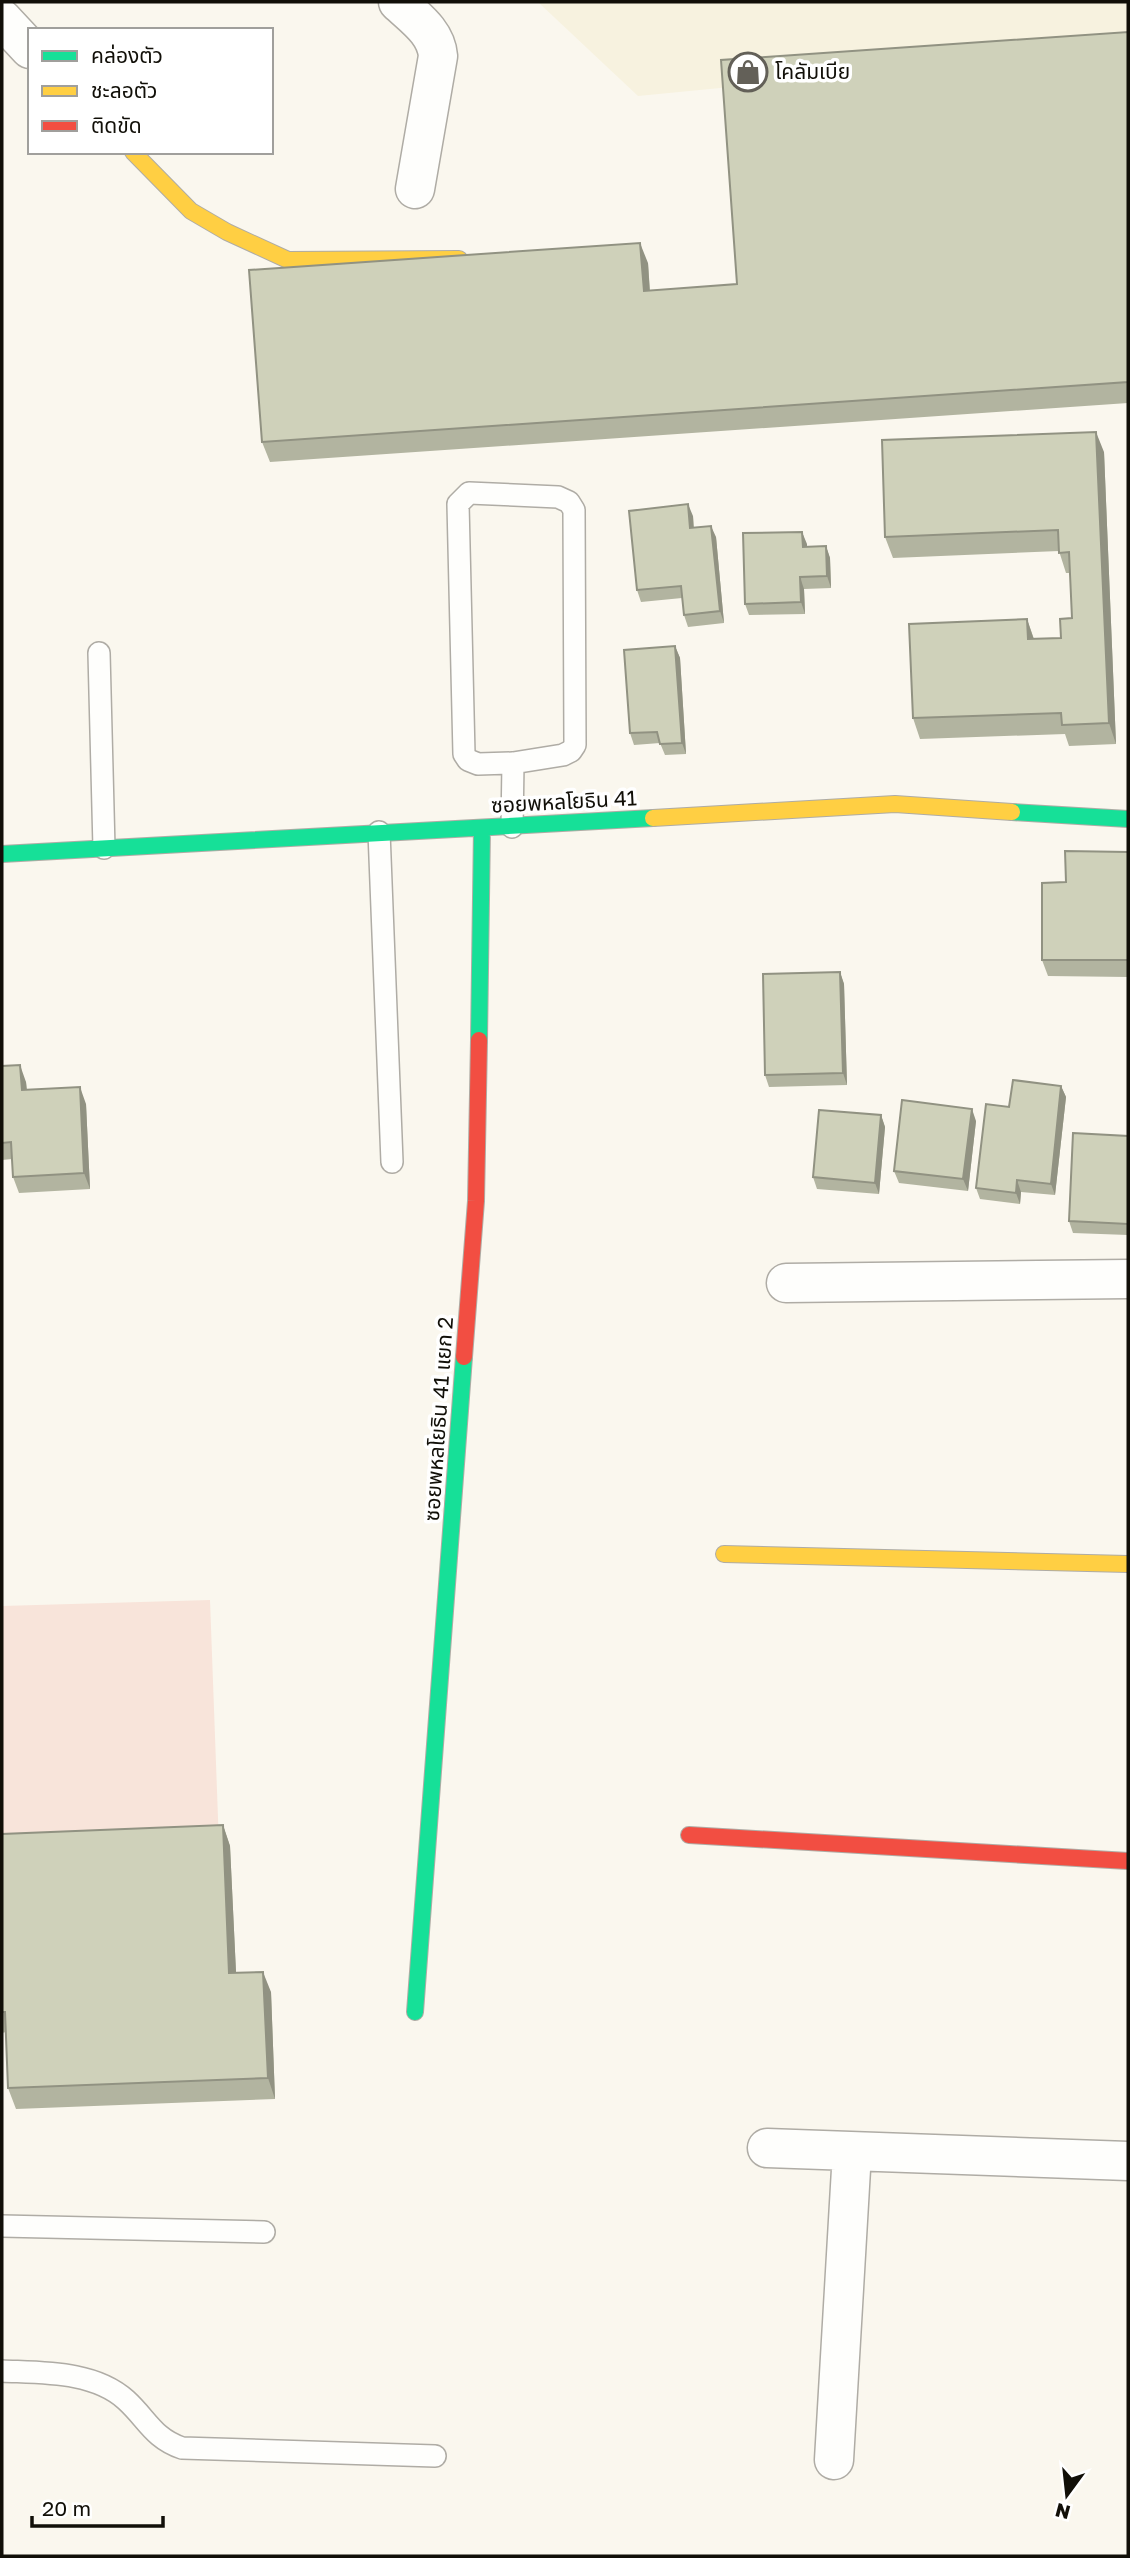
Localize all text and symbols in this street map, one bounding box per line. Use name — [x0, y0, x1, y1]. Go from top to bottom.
legend — [28, 28, 273, 154]
text: คล่องตัว — [91, 42, 163, 68]
shop icon: โคลัมเบีย — [727, 51, 769, 93]
place label: โคลัมเบีย — [775, 58, 850, 84]
text: ชะลอตัว — [91, 77, 157, 103]
text: ติดขัด — [91, 112, 142, 138]
street label: ซอยพหลโยธิน 41 — [490, 784, 638, 818]
street label: ซอยพหลโยธิน 41 แยก 2 — [418, 1316, 458, 1522]
north arrow — [1032, 2460, 1102, 2530]
scale bar — [32, 2484, 163, 2528]
text: 20 m — [42, 2495, 91, 2521]
text: N — [1053, 2499, 1072, 2525]

